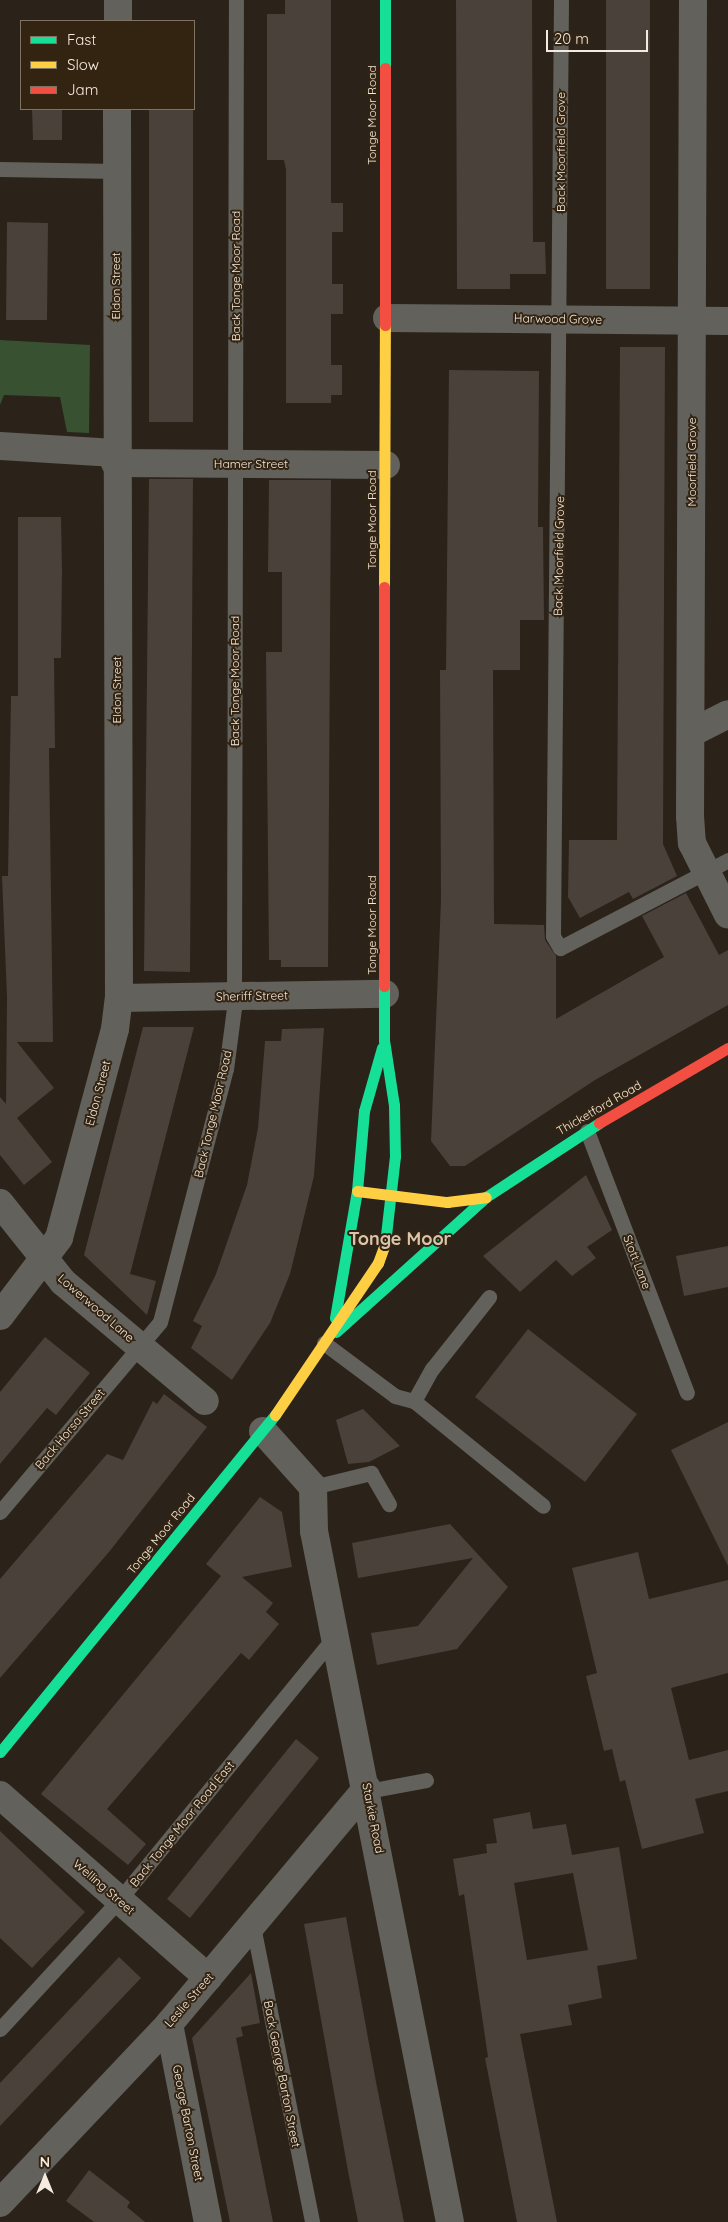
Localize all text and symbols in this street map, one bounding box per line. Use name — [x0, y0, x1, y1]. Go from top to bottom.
legend — [20, 20, 195, 110]
scale bar — [548, 20, 650, 52]
text: 20 m — [554, 29, 589, 48]
text: Fast — [67, 30, 96, 49]
text: Slow — [67, 55, 99, 74]
street label: Tonge Moor Road — [365, 65, 379, 165]
text: Jam — [67, 80, 98, 99]
street label: Back Moorfield Grove — [554, 92, 568, 212]
street label: Back Tonge Moor Road — [229, 211, 243, 341]
street label: Eldon Street — [109, 253, 123, 319]
street label: Harwood Grove — [514, 311, 602, 327]
street label: Moorfield Grove — [685, 418, 699, 506]
street label: Hamer Street — [214, 457, 288, 471]
street label: Tonge Moor Road — [365, 470, 379, 570]
street label: Back Moorfield Grove — [551, 496, 567, 616]
street label: Back Tonge Moor Road — [228, 616, 242, 746]
street label: Eldon Street — [110, 657, 124, 723]
street label: Tonge Moor Road — [365, 875, 379, 975]
street label: Sheriff Street — [216, 988, 288, 1004]
street label: Back Tonge Moor Road — [191, 1049, 235, 1179]
street label: Eldon Street — [82, 1059, 114, 1127]
street label: Thicketford Road — [554, 1078, 644, 1138]
district label: Tonge Moor — [349, 1228, 451, 1250]
street label: Stott Lane — [620, 1233, 654, 1291]
street label: Lowerwood Lane — [55, 1271, 137, 1345]
street label: Back Horsa Street — [32, 1386, 108, 1472]
street label: Tonge Moor Road — [124, 1491, 198, 1577]
street label: Back Tonge Moor Road East — [127, 1758, 237, 1890]
street label: Starkie Road — [359, 1782, 387, 1854]
street label: Welling Street — [70, 1856, 138, 1918]
street label: Leslie Street — [162, 1970, 216, 2030]
street label: Back George Barton Street — [261, 1999, 303, 2149]
street label: George Barton Street — [170, 2064, 206, 2182]
north arrow — [20, 2152, 70, 2202]
text: N — [40, 2153, 50, 2171]

